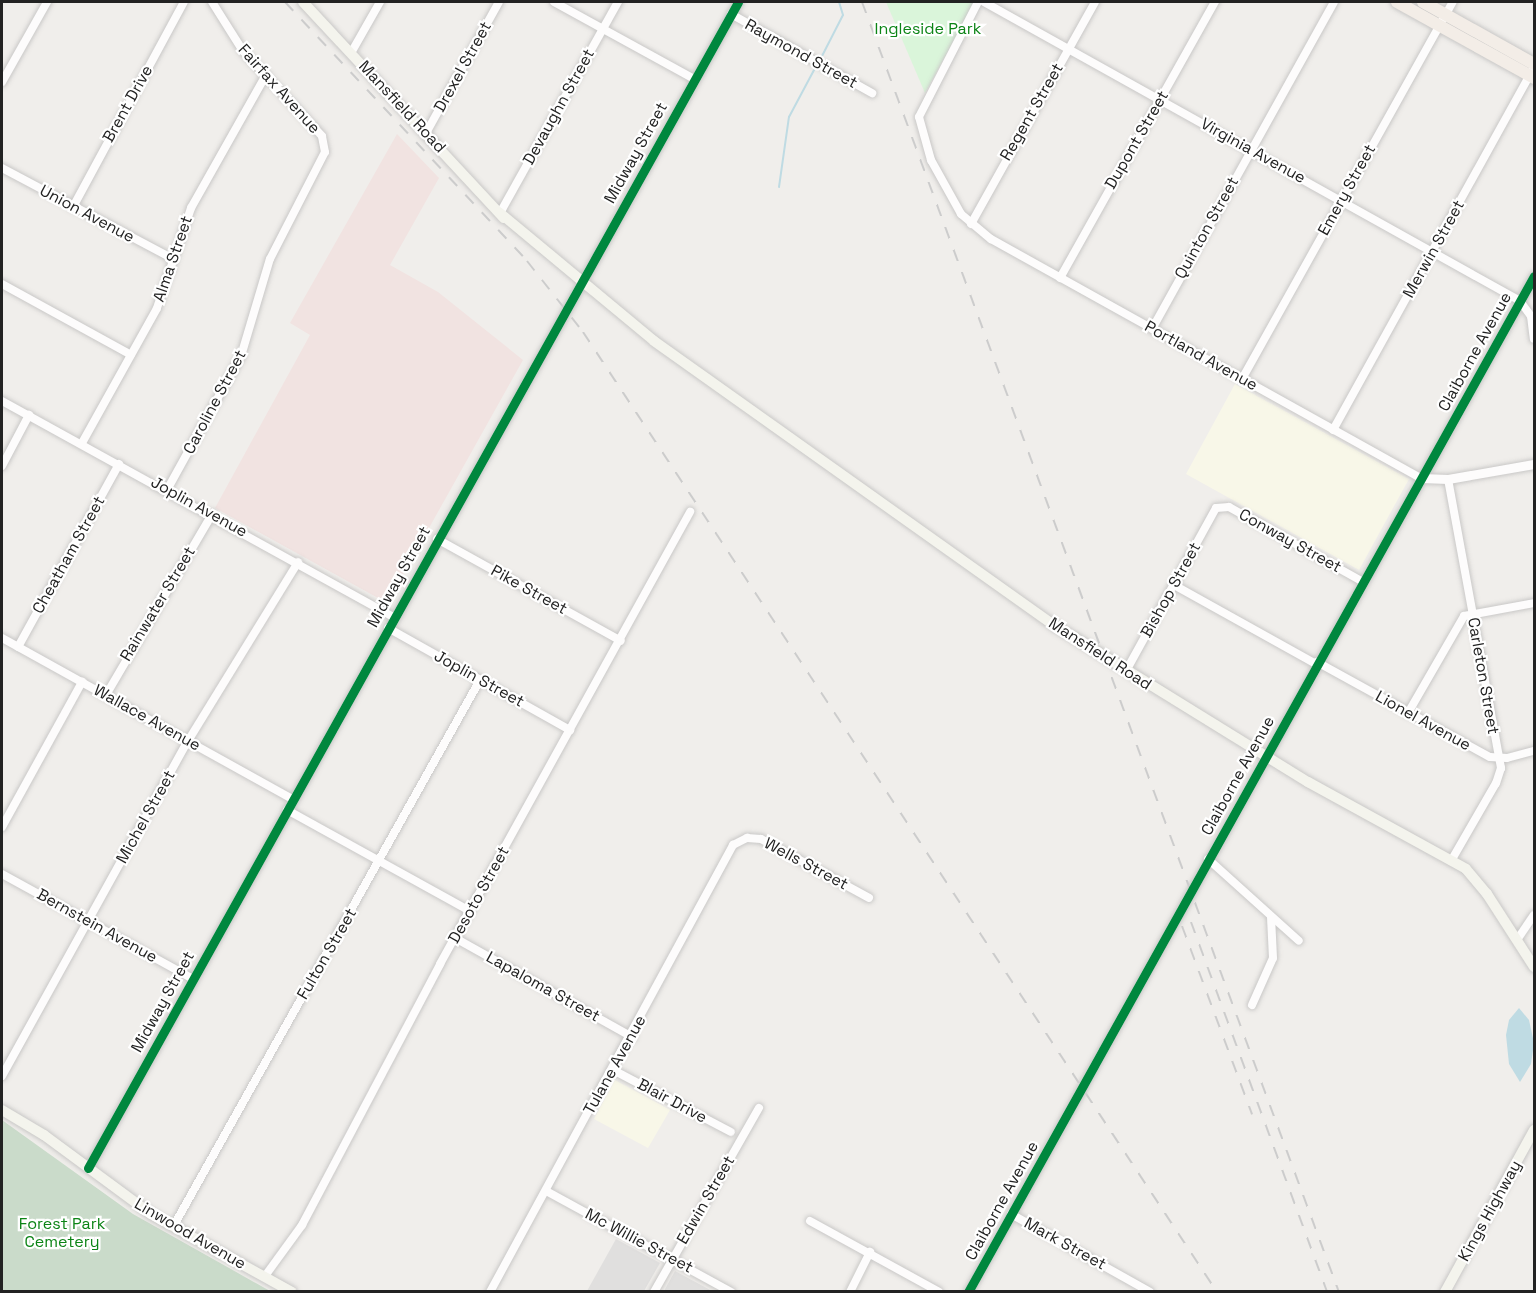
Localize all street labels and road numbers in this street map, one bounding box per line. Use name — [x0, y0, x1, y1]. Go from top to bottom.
street label: Raymond Street — [741, 15, 861, 93]
street label: Drexel Street — [430, 18, 496, 116]
street label: Fairfax Avenue — [234, 40, 324, 138]
street label: Devaughn Street — [519, 46, 599, 168]
street label: Mansfield Road — [354, 57, 450, 157]
street label: Regent Street — [996, 60, 1068, 164]
street label: Brent Drive — [99, 62, 157, 146]
street label: Dupont Street — [1101, 87, 1173, 193]
street label: Midway Street — [600, 99, 672, 207]
street label: Virginia Avenue — [1197, 114, 1309, 188]
street label: Emery Street — [1314, 141, 1380, 239]
street label: Quinton Street — [1171, 174, 1243, 282]
street label: Union Avenue — [36, 181, 138, 247]
street label: Merwin Street — [1399, 197, 1469, 301]
street label: Alma Street — [149, 213, 197, 305]
street label: Claiborne Avenue — [1434, 289, 1516, 415]
street label: Portland Avenue — [1141, 317, 1261, 395]
street label: Caroline Street — [179, 347, 251, 457]
street label: Joplin Avenue — [147, 473, 251, 541]
street label: Cheatham Street — [29, 493, 109, 617]
street label: Conway Street — [1235, 505, 1345, 577]
street label: Midway Street — [363, 523, 435, 631]
street label: Bishop Street — [1137, 539, 1205, 641]
street label: Rainwater Street — [116, 543, 200, 665]
street label: Pike Street — [488, 561, 570, 619]
street label: Mansfield Road — [1045, 614, 1155, 694]
street label: Carleton Street — [1463, 616, 1503, 736]
street label: Joplin Street — [431, 646, 527, 712]
street label: Wallace Avenue — [90, 681, 204, 755]
street label: Lionel Avenue — [1372, 687, 1474, 755]
street label: Claiborne Avenue — [1197, 713, 1279, 839]
street label: Michel Street — [113, 767, 179, 867]
street label: Wells Street — [761, 834, 851, 894]
street label: Desoto Street — [444, 843, 514, 947]
street label: Bernstein Avenue — [33, 885, 161, 967]
street label: Fulton Street — [293, 905, 361, 1003]
street label: Midway Street — [127, 948, 199, 1056]
street label: Lapaloma Street — [483, 948, 603, 1026]
street label: Tulane Avenue — [580, 1012, 650, 1118]
street label: Blair Drive — [634, 1075, 710, 1127]
street label: Claiborne Avenue — [961, 1138, 1043, 1264]
street label: Edwin Street — [673, 1152, 739, 1248]
street label: Kings Highway — [1454, 1157, 1526, 1265]
street label: Linwood Avenue — [131, 1194, 249, 1274]
street label: Mc Willie Street — [582, 1204, 696, 1278]
street label: Mark Street — [1021, 1214, 1109, 1274]

